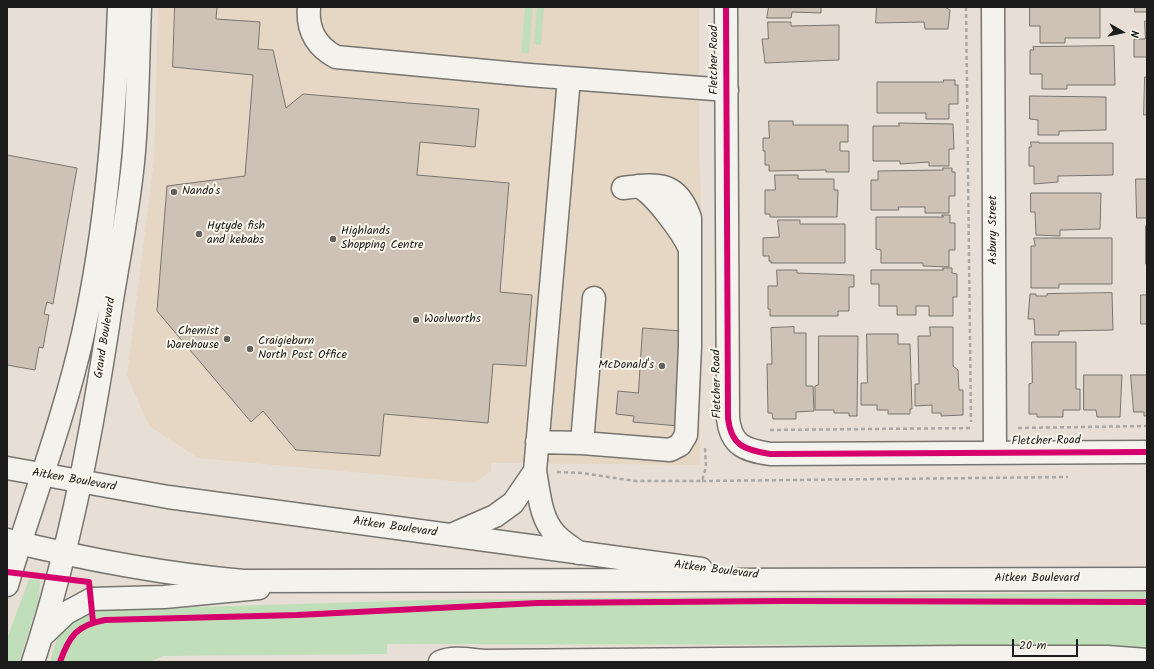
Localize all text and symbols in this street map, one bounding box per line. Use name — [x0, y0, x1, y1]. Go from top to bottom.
north arrow — [1102, 12, 1142, 52]
street label: Fletcher Road — [708, 25, 722, 95]
text: N — [1124, 29, 1143, 39]
place label: Nando's — [182, 185, 220, 199]
marker: Nando's — [169, 187, 179, 197]
street label: Asbury Street — [987, 195, 1001, 265]
place label: Hytyde fish and kebabs — [207, 220, 265, 248]
place label: Highlands Shopping Centre — [341, 225, 423, 253]
marker: Hytyde fish and kebabs — [194, 229, 204, 239]
marker: Highlands Shopping Centre — [328, 234, 338, 244]
street label: Grand Boulevard — [92, 296, 120, 380]
place label: Woolworths — [424, 313, 481, 327]
marker: Woolworths — [411, 315, 421, 325]
place label: Chemist Warehouse — [166, 325, 219, 353]
marker: Chemist Warehouse — [222, 334, 232, 344]
place label: Craigieburn North Post Office — [258, 335, 347, 363]
marker: Craigieburn North Post Office — [245, 344, 255, 354]
street label: Fletcher Road — [710, 349, 726, 419]
place label: McDonald's — [598, 359, 654, 373]
marker: McDonald's — [657, 361, 667, 371]
street label: Fletcher Road — [1011, 434, 1081, 450]
street label: Aitken Boulevard — [31, 467, 117, 495]
street label: Aitken Boulevard — [352, 515, 438, 541]
street label: Aitken Boulevard — [673, 559, 759, 583]
street label: Aitken Boulevard — [995, 572, 1079, 586]
scale bar — [1014, 631, 1080, 657]
text: 20 m — [1019, 636, 1046, 655]

